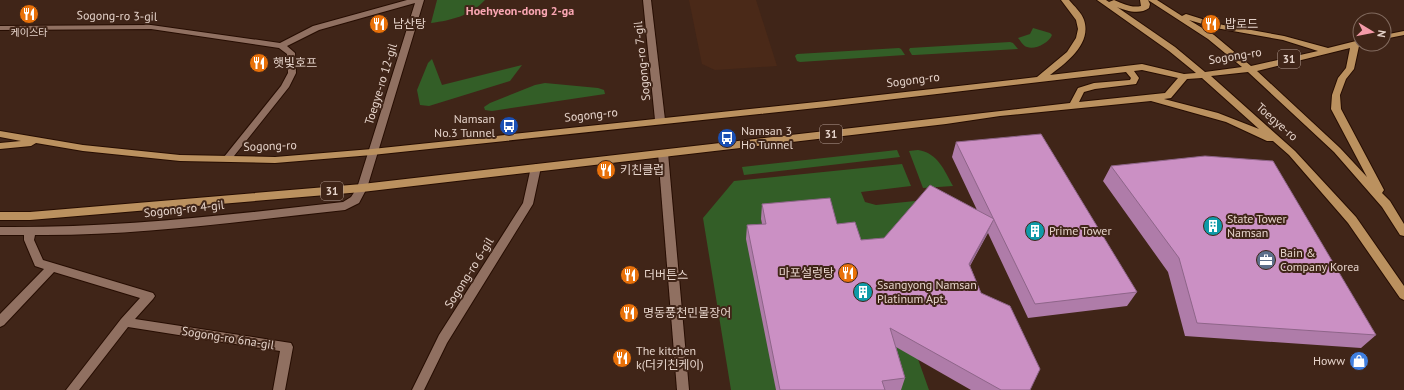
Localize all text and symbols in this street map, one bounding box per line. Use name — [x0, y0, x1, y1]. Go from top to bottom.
restaurant icon: 케이스타 — [18, 3, 40, 25]
district label: Hoehyeon-dong 2-ga — [466, 3, 574, 18]
street label: Sogong-ro 3-gil — [77, 7, 158, 24]
north arrow — [1352, 12, 1392, 52]
restaurant icon: 남산탕 — [368, 13, 390, 35]
restaurant icon: 밥로드 — [1200, 13, 1222, 35]
place label: 남산탕 — [393, 16, 426, 31]
place label: 밥로드 — [1225, 16, 1258, 31]
street label: Sogong-ro 7-gil — [630, 20, 653, 102]
place label: 케이스타 — [11, 26, 47, 39]
text: N — [1374, 29, 1389, 39]
street label: Toegye-ro 12-gil — [361, 41, 400, 126]
street label: Sogong-ro — [1207, 44, 1263, 67]
road number: 31 — [1278, 50, 1300, 68]
restaurant icon: 햇빛호프 — [248, 52, 270, 74]
place label: 햇빛호프 — [273, 55, 317, 70]
street label: Sogong-ro — [885, 69, 940, 90]
street label: Toegye-ro — [1253, 99, 1301, 144]
street label: Sogong-ro — [564, 104, 618, 125]
place label: Namsan No.3 Tunnel — [434, 111, 495, 140]
bus stop icon: Namsan No.3 Tunnel — [498, 115, 520, 137]
place label: Namsan 3 Ho Tunnel — [741, 123, 793, 152]
road number: 31 — [820, 125, 842, 143]
bus stop icon: Namsan 3 Ho Tunnel — [716, 127, 738, 149]
street label: Sogong-ro — [243, 137, 297, 154]
restaurant icon: 키친클럽 — [595, 159, 617, 181]
place label: 키친클럽 — [620, 162, 664, 177]
road number: 31 — [321, 182, 343, 200]
street label: Sogong-ro 4-gil — [143, 197, 225, 220]
place label: State Tower Namsan — [1227, 211, 1287, 240]
building icon: State Tower Namsan — [1202, 215, 1224, 237]
building icon: Prime Tower — [1024, 220, 1046, 242]
place label: Prime Tower — [1049, 223, 1112, 238]
street label: Sogong-ro 6-gil — [441, 234, 497, 311]
place label: Bain & Company Korea — [1280, 245, 1359, 274]
office icon: Bain & Company Korea — [1255, 249, 1277, 271]
restaurant icon: 마포설렁탕 — [837, 262, 859, 284]
restaurant icon: 더버튼스 — [619, 264, 641, 286]
place label: 마포설렁탕 — [779, 265, 834, 280]
place label: 더버튼스 — [644, 267, 688, 282]
place label: Ssangyong Namsan Platinum Apt. — [877, 277, 977, 306]
building icon: Ssangyong Namsan Platinum Apt. — [852, 281, 874, 303]
restaurant icon: 명동풍천민물장어 — [618, 302, 640, 324]
place label: 명동풍천민물장어 — [643, 305, 731, 320]
street label: Sogong-ro 6na-gil — [181, 323, 276, 352]
place label: The kitchen k(더키친케이) — [636, 343, 704, 372]
restaurant icon: The kitchen k(더키친케이) — [611, 347, 633, 369]
shop icon: Howw — [1348, 350, 1370, 372]
place label: Howw — [1313, 353, 1345, 368]

